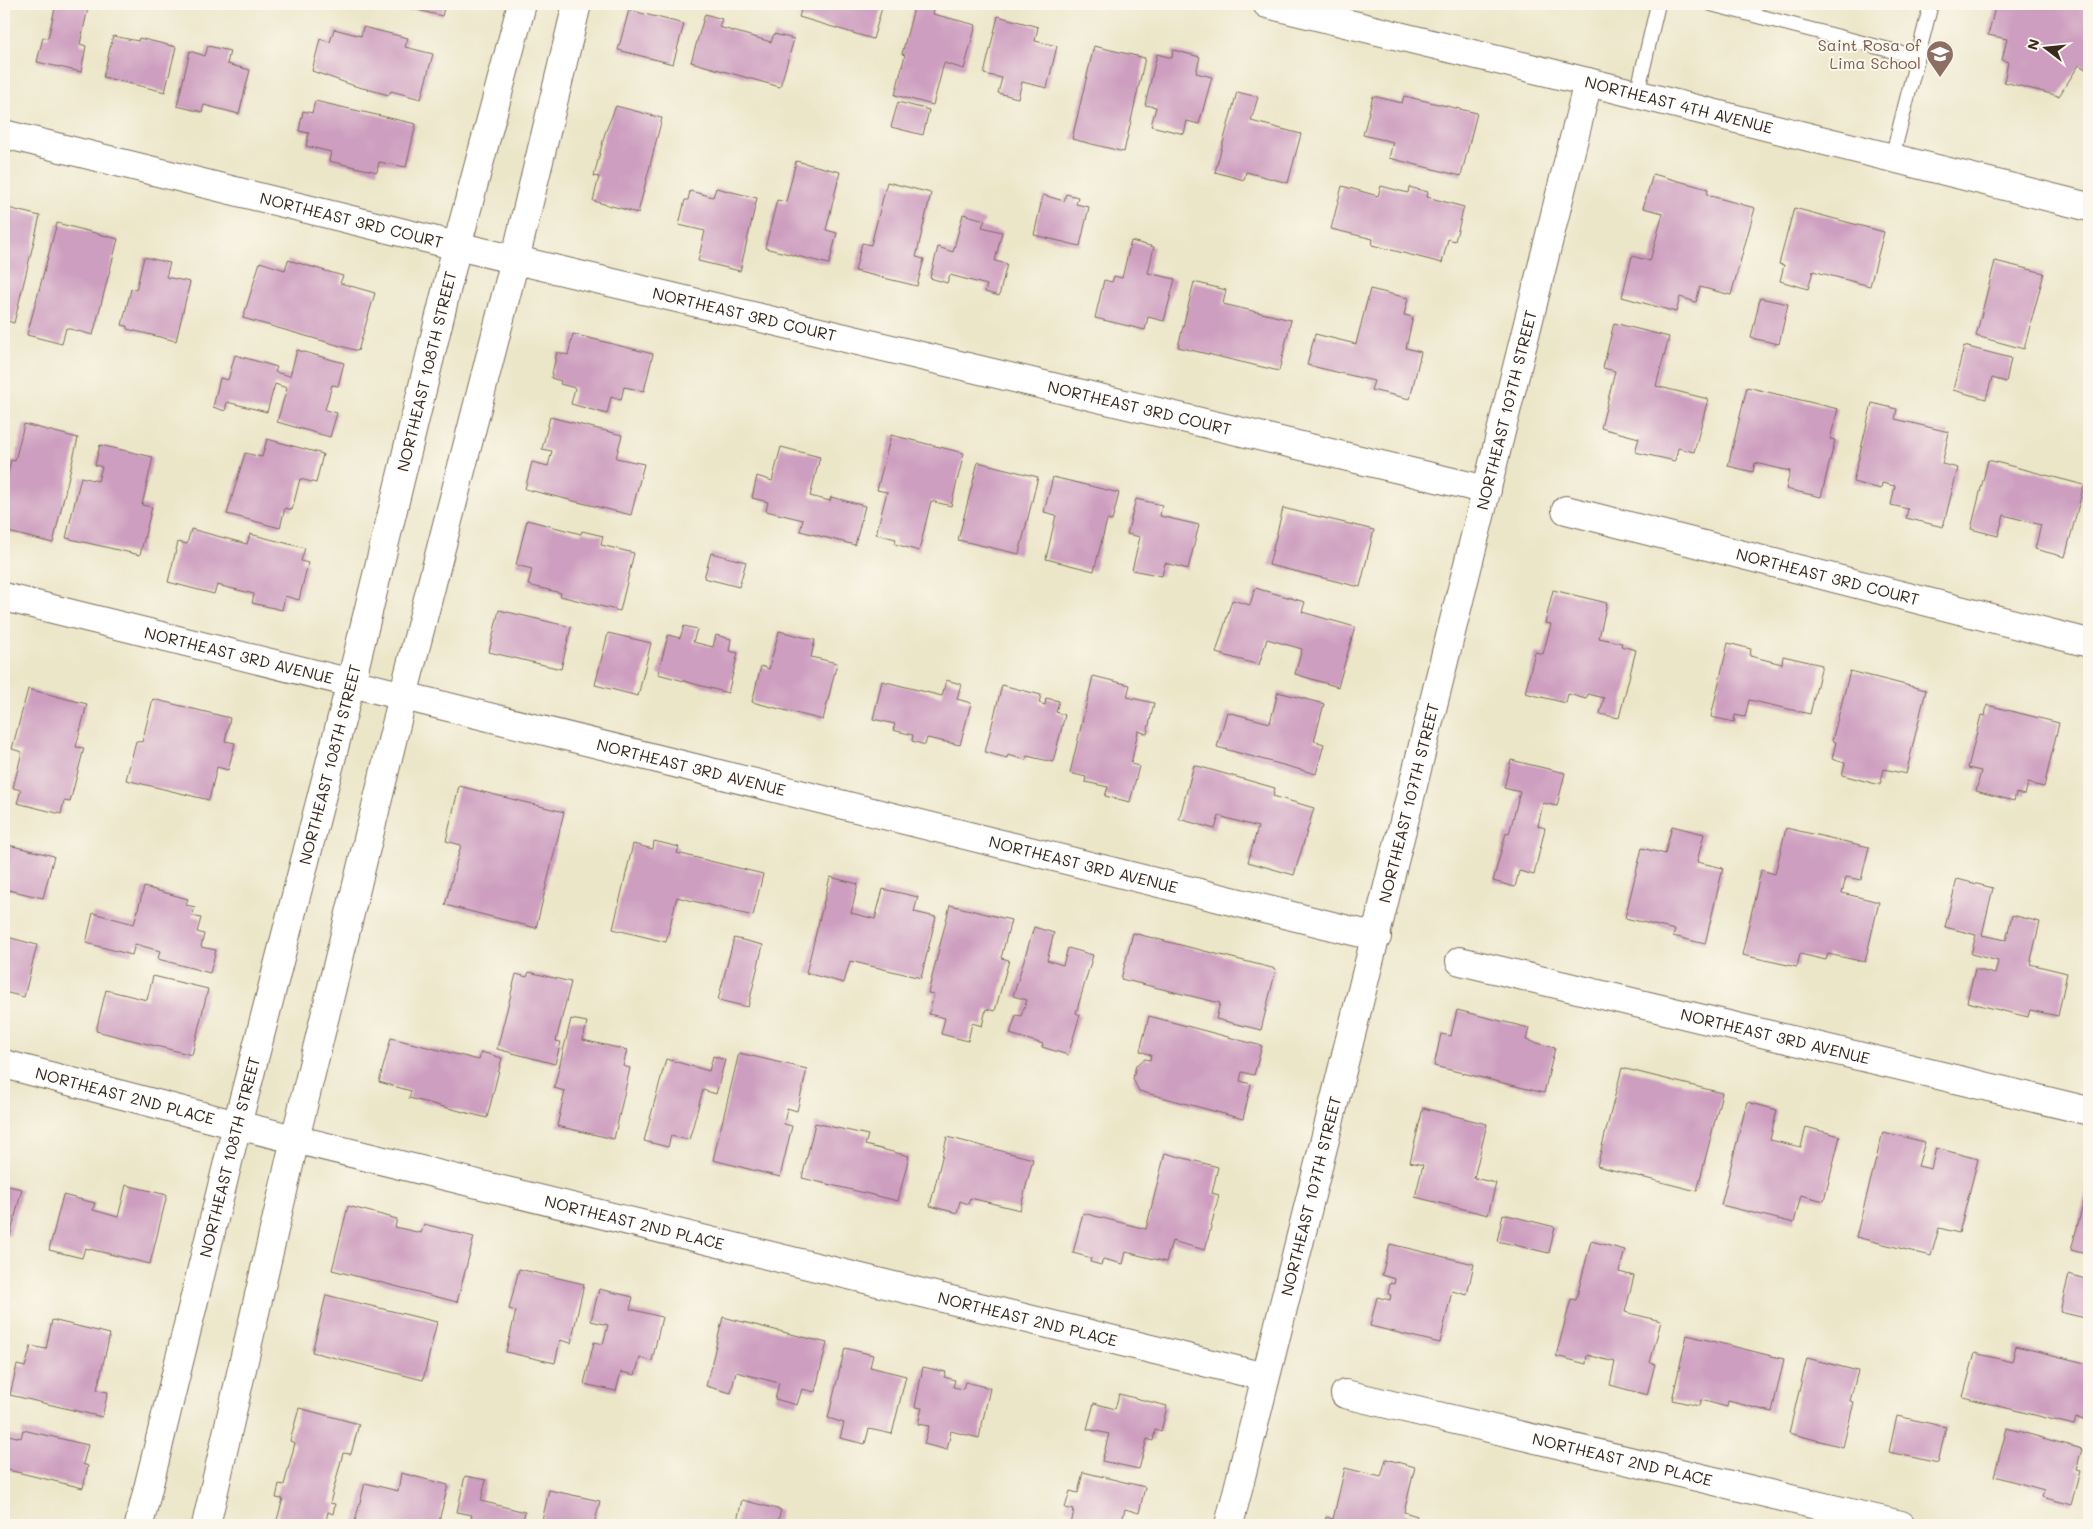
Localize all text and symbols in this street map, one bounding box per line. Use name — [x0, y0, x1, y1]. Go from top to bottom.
north arrow — [2020, 22, 2070, 72]
place label: Saint Rosa of Lima School — [1818, 34, 1922, 73]
text: N — [2022, 37, 2044, 52]
school or university icon: Saint Rosa of Lima School — [1925, 39, 1955, 78]
street label: NORTHEAST 4TH AVENUE — [1583, 71, 1775, 138]
street label: NORTHEAST 3RD COURT — [258, 187, 446, 252]
street label: NORTHEAST 108TH STREET — [392, 269, 461, 474]
street label: NORTHEAST 3RD COURT — [651, 282, 839, 346]
street label: NORTHEAST 107TH STREET — [1471, 308, 1541, 512]
street label: NORTHEAST 3RD COURT — [1046, 375, 1234, 439]
street label: NORTHEAST 3RD COURT — [1734, 543, 1922, 609]
street label: NORTHEAST 3RD AVENUE — [142, 621, 336, 688]
street label: NORTHEAST 108TH STREET — [293, 662, 365, 867]
street label: NORTHEAST 107TH STREET — [1373, 701, 1443, 905]
street label: NORTHEAST 3RD AVENUE — [595, 733, 788, 800]
street label: NORTHEAST 3RD AVENUE — [987, 830, 1180, 897]
street label: NORTHEAST 3RD AVENUE — [1678, 1003, 1872, 1068]
street label: NORTHEAST 108TH STREET — [194, 1054, 264, 1259]
street label: NORTHEAST 2ND PLACE — [33, 1062, 217, 1129]
street label: NORTHEAST 107TH STREET — [1275, 1094, 1345, 1298]
street label: NORTHEAST 2ND PLACE — [543, 1190, 726, 1254]
street label: NORTHEAST 2ND PLACE — [936, 1286, 1120, 1350]
street label: NORTHEAST 2ND PLACE — [1530, 1428, 1715, 1490]

